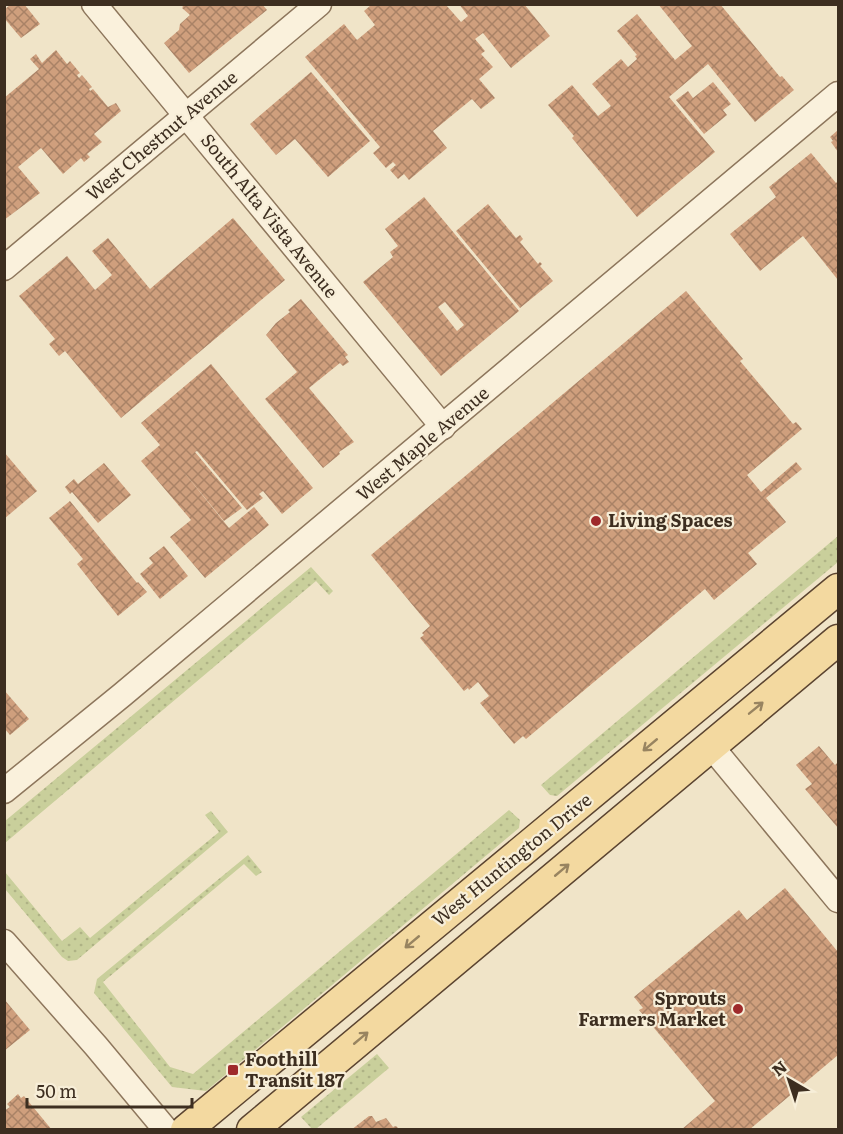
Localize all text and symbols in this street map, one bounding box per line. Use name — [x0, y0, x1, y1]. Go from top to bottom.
street label: West Chestnut Avenue — [79, 63, 243, 206]
street label: South Alta Vista Avenue — [195, 127, 345, 303]
street label: West Maple Avenue — [350, 379, 494, 507]
place label: Living Spaces — [608, 506, 732, 533]
marker: Living Spaces — [589, 514, 603, 528]
one-way arrow — [747, 701, 763, 714]
one-way arrow — [643, 739, 659, 752]
street label: West Huntington Drive — [425, 786, 597, 932]
one-way arrow — [554, 863, 570, 876]
one-way arrow — [405, 935, 420, 949]
place label: Sprouts Farmers Market — [578, 984, 726, 1032]
marker: Sprouts Farmers Market — [731, 1002, 745, 1016]
one-way arrow — [353, 1031, 368, 1045]
place label: Foothill Transit 187 — [245, 1045, 345, 1093]
north arrow — [759, 1050, 819, 1110]
text: N — [766, 1054, 792, 1081]
marker: Foothill Transit 187 — [226, 1063, 240, 1077]
scale bar — [27, 1071, 192, 1109]
text: 50 m — [36, 1077, 77, 1104]

